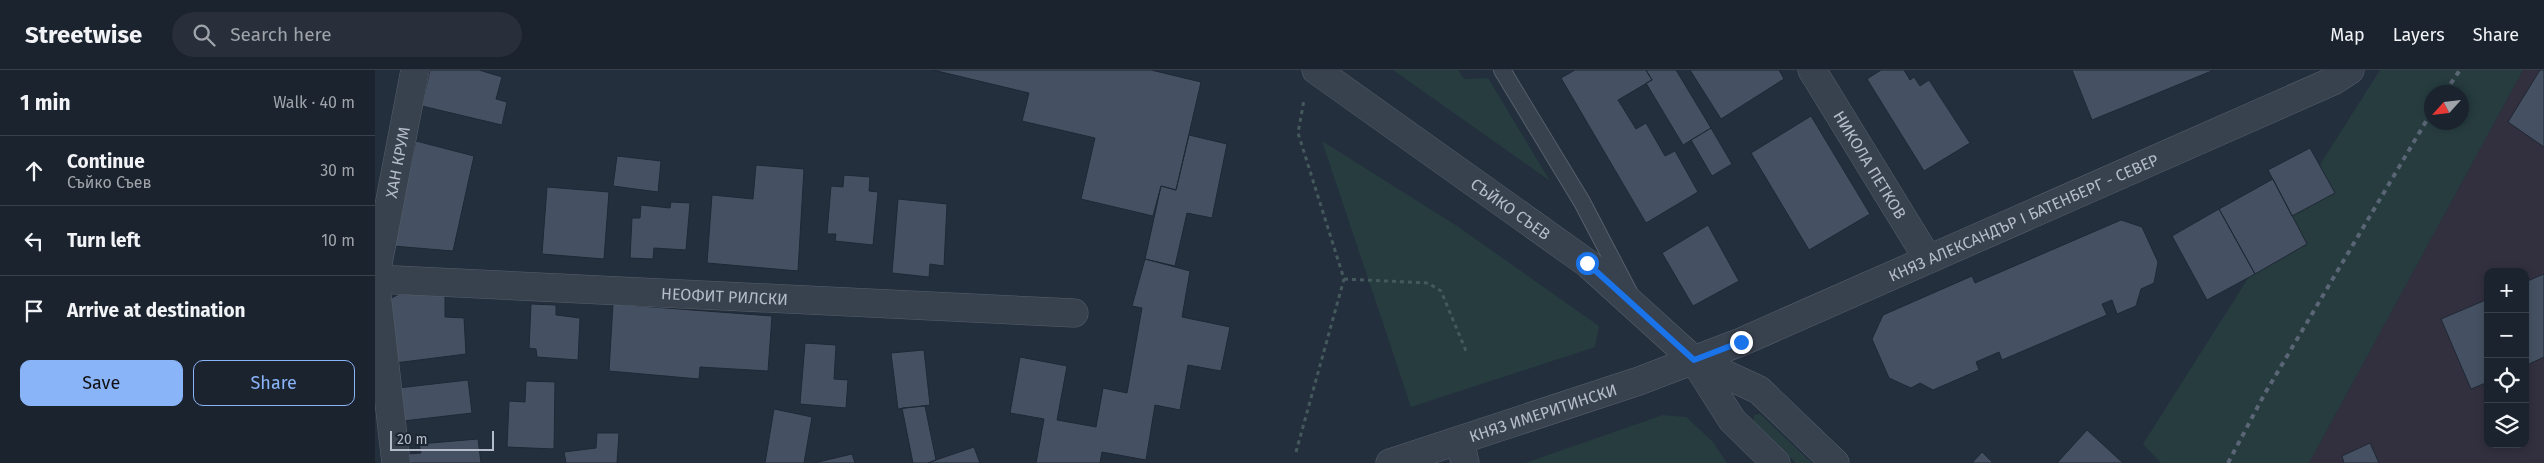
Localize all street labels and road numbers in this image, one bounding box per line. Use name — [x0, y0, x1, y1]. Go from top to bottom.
street label: НИКОЛА ПЕТКОВ — [1830, 107, 1911, 222]
street label: ХАН КРУМ — [381, 125, 413, 200]
street label: КНЯЗ АЛЕКСАНДЪР I БАТЕНБЕРГ - СЕВЕР — [1886, 150, 2161, 285]
street label: СЪЙКО СЪЕВ — [1467, 174, 1554, 244]
street label: НЕОФИТ РИЛСКИ — [661, 283, 789, 309]
street label: КНЯЗ ИМЕРИТИНСКИ — [1467, 379, 1619, 446]

